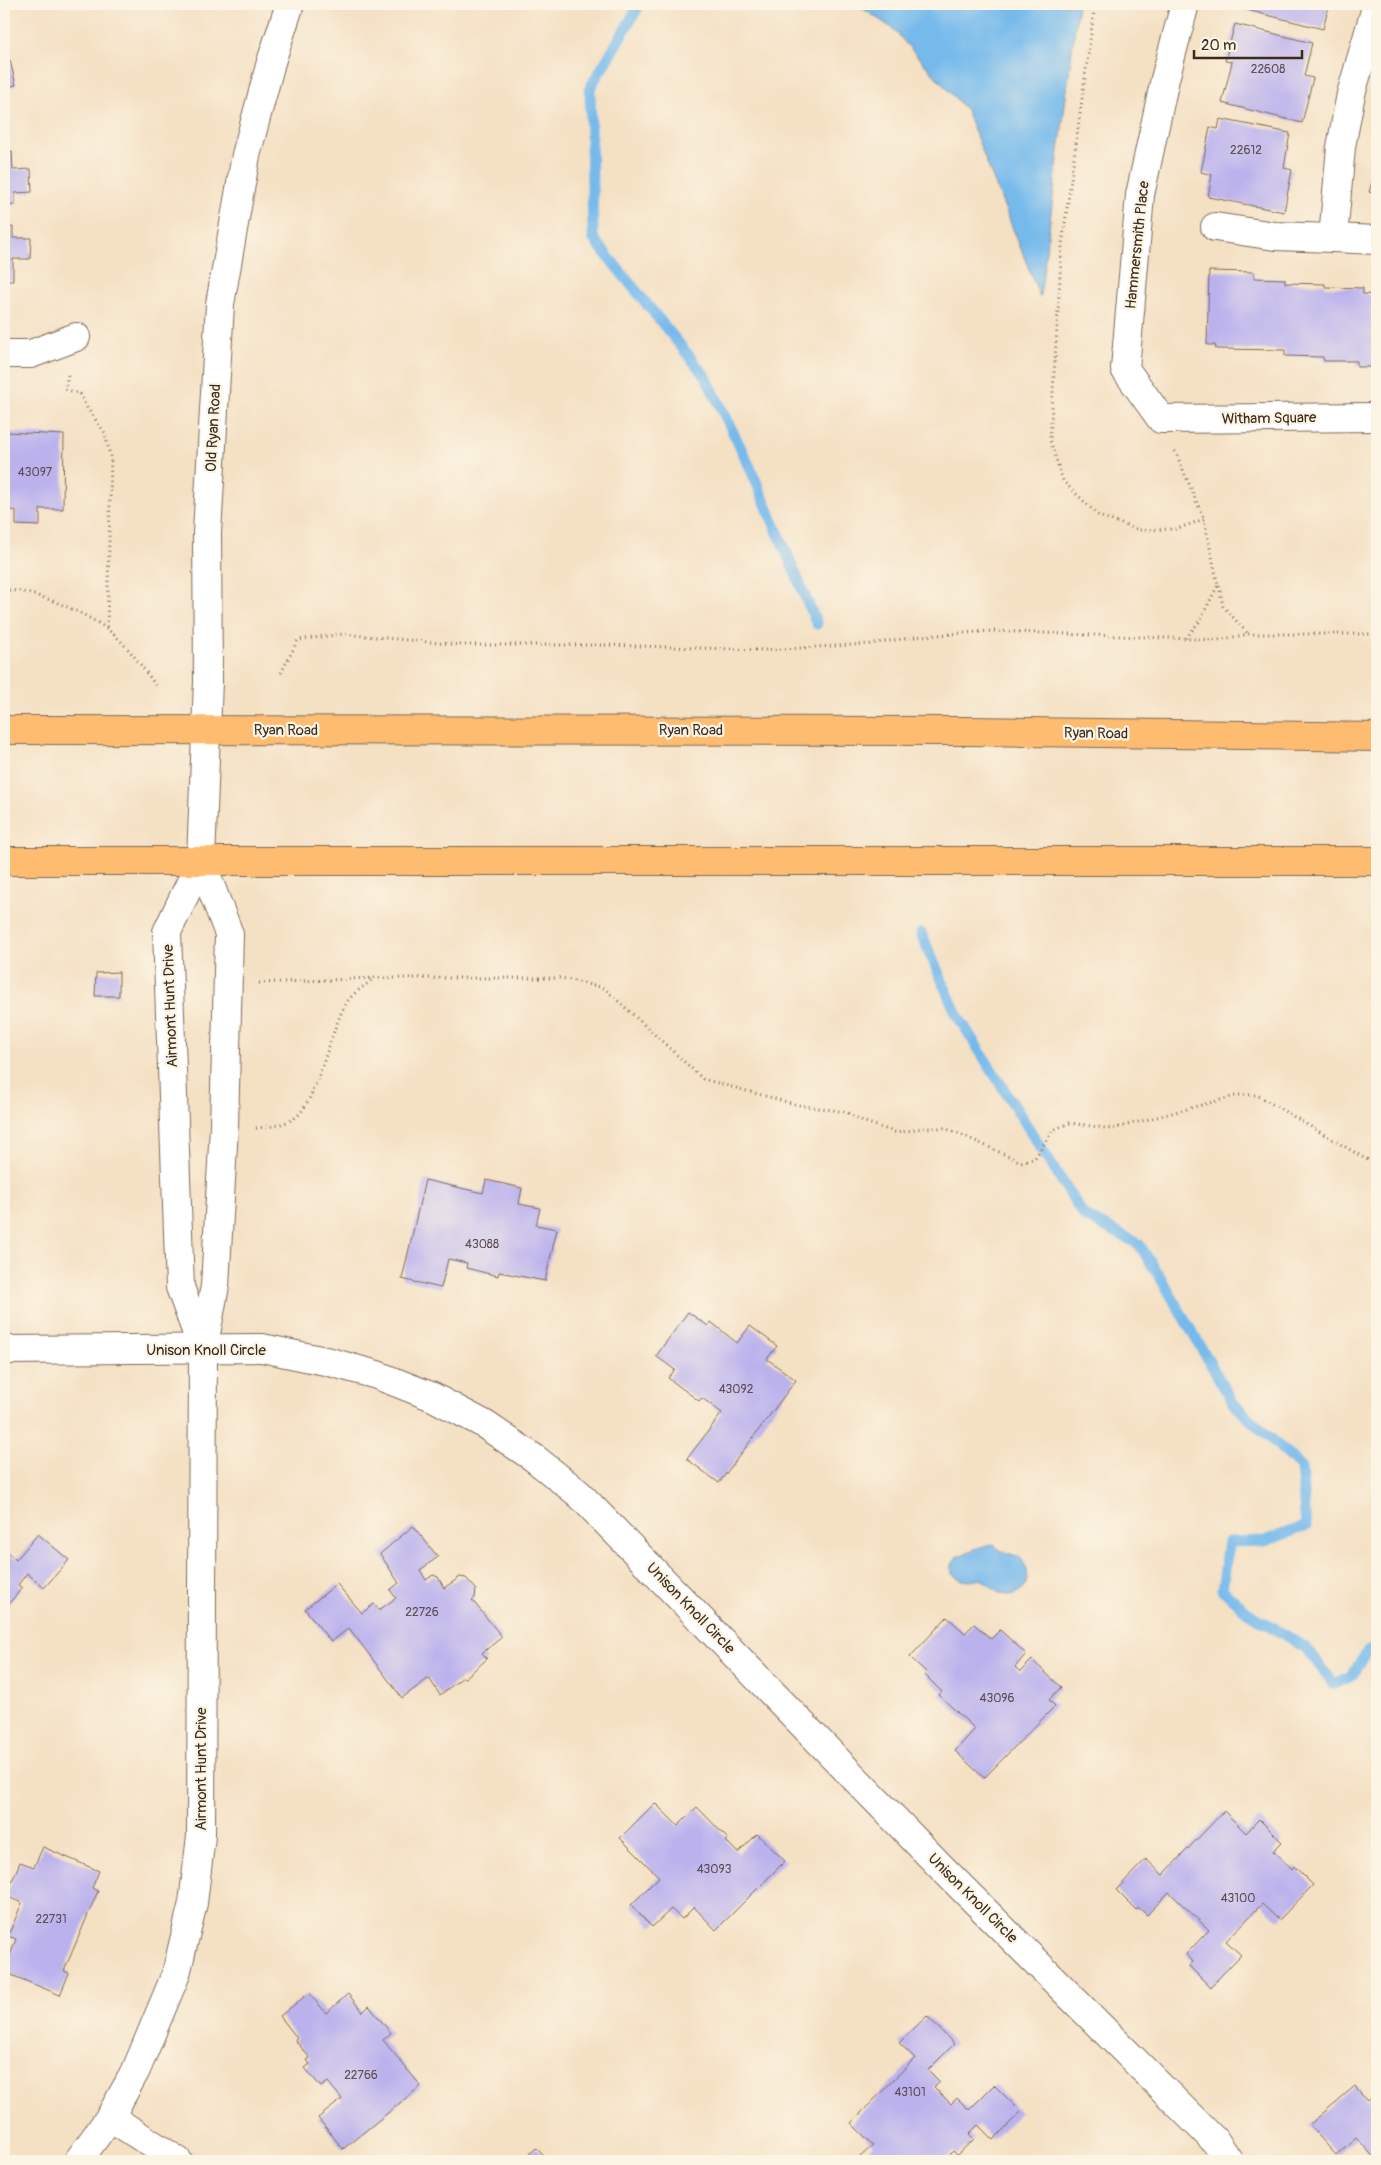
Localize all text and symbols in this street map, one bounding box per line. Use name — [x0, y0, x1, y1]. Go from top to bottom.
scale bar — [1194, 28, 1301, 60]
text: 20 m — [1201, 36, 1236, 55]
house number: 22608 — [1251, 62, 1285, 77]
house number: 22612 — [1230, 143, 1262, 158]
street label: Hammersmith Place — [1121, 179, 1154, 310]
street label: Old Ryan Road — [202, 384, 225, 473]
street label: Witham Square — [1221, 408, 1317, 429]
house number: 43097 — [18, 465, 53, 480]
street label: Ryan Road — [254, 721, 318, 740]
street label: Ryan Road — [659, 721, 723, 740]
street label: Ryan Road — [1064, 723, 1128, 744]
street label: Airmont Hunt Drive — [159, 943, 182, 1068]
house number: 43088 — [465, 1237, 499, 1252]
street label: Unison Knoll Circle — [146, 1341, 266, 1360]
house number: 43092 — [719, 1382, 754, 1397]
street label: Unison Knoll Circle — [642, 1559, 739, 1658]
house number: 22726 — [405, 1605, 439, 1620]
house number: 43096 — [979, 1691, 1015, 1706]
street label: Airmont Hunt Drive — [192, 1707, 211, 1831]
street label: Unison Knoll Circle — [924, 1849, 1022, 1948]
house number: 43093 — [697, 1862, 732, 1877]
house number: 43100 — [1221, 1891, 1255, 1906]
house number: 22731 — [35, 1912, 67, 1927]
house number: 22766 — [344, 2068, 378, 2083]
house number: 43101 — [894, 2085, 926, 2100]

